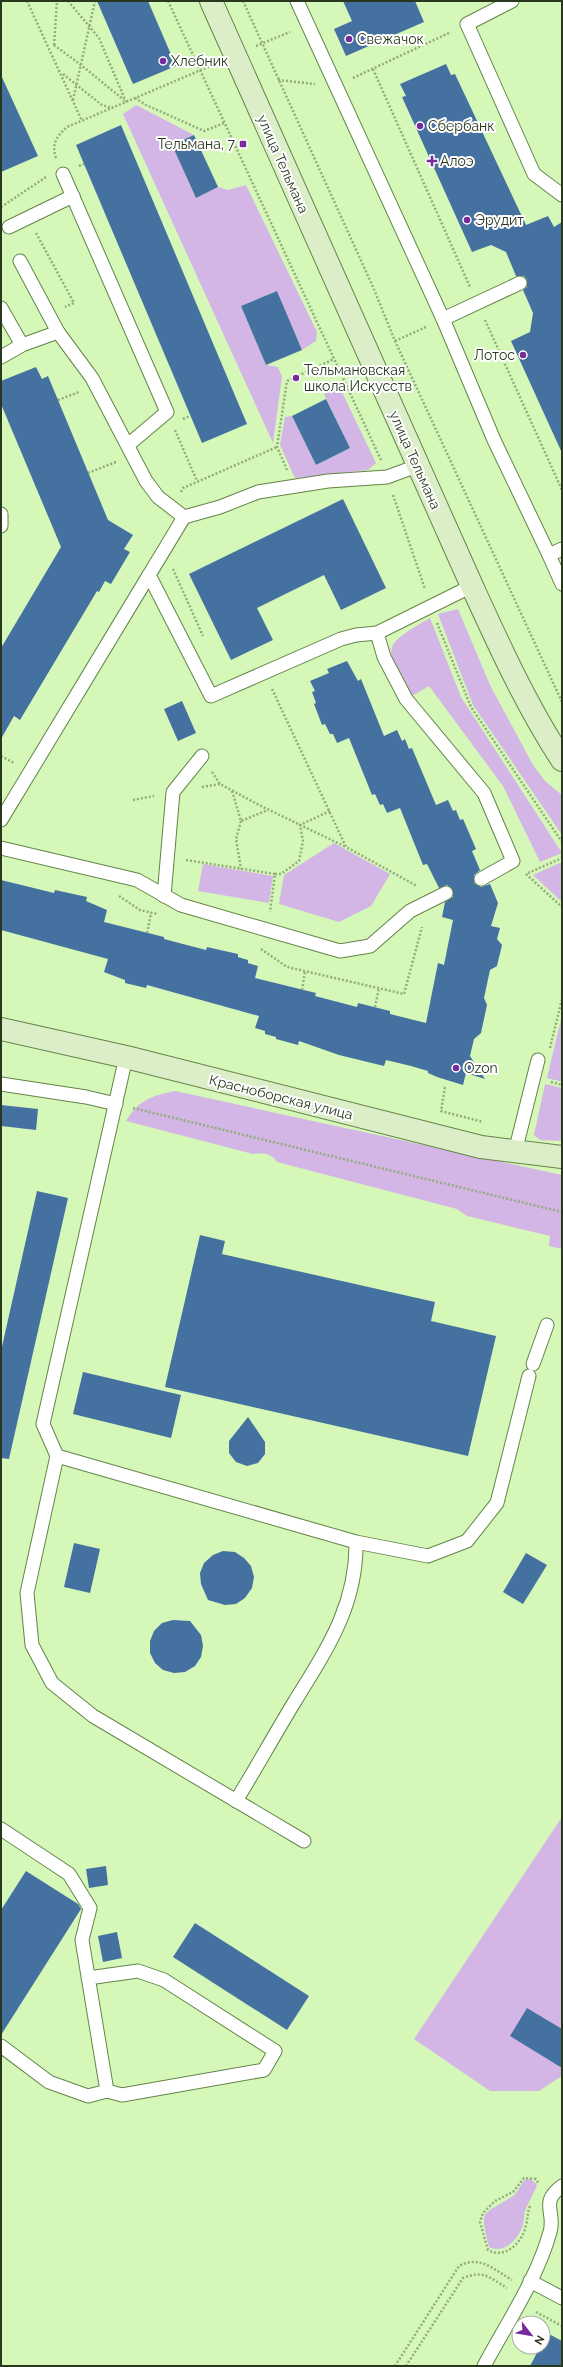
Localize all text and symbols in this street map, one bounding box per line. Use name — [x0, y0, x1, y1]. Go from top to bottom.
place label: Свежачок — [357, 31, 424, 47]
marker: Свежачок — [344, 34, 354, 44]
place label: Хлебник — [171, 53, 228, 69]
marker: Хлебник — [158, 56, 168, 66]
street label: улица Тельмана — [254, 112, 312, 216]
place label: Сбербанк — [428, 118, 495, 134]
marker: Сбербанк — [415, 121, 425, 131]
place label: Тельмана, 7 — [158, 136, 236, 152]
marker: Тельмана, 7 — [238, 139, 248, 149]
place label: Алоэ — [440, 153, 474, 169]
marker: Алоэ — [427, 156, 437, 166]
place label: Эрудит — [475, 212, 524, 228]
marker: Эрудит — [462, 215, 472, 225]
place label: Лотос — [474, 347, 515, 363]
marker: Лотос — [518, 350, 528, 360]
place label: Тельмановская школа Искусств — [304, 362, 412, 394]
marker: Тельмановская школа Искусств — [291, 373, 301, 383]
street label: улица Тельмана — [386, 408, 444, 512]
place label: Ozon — [464, 1060, 498, 1076]
marker: Ozon — [451, 1063, 461, 1073]
street label: Красноборская улица — [208, 1071, 354, 1123]
north arrow — [511, 2315, 551, 2355]
text: N — [531, 2333, 547, 2347]

